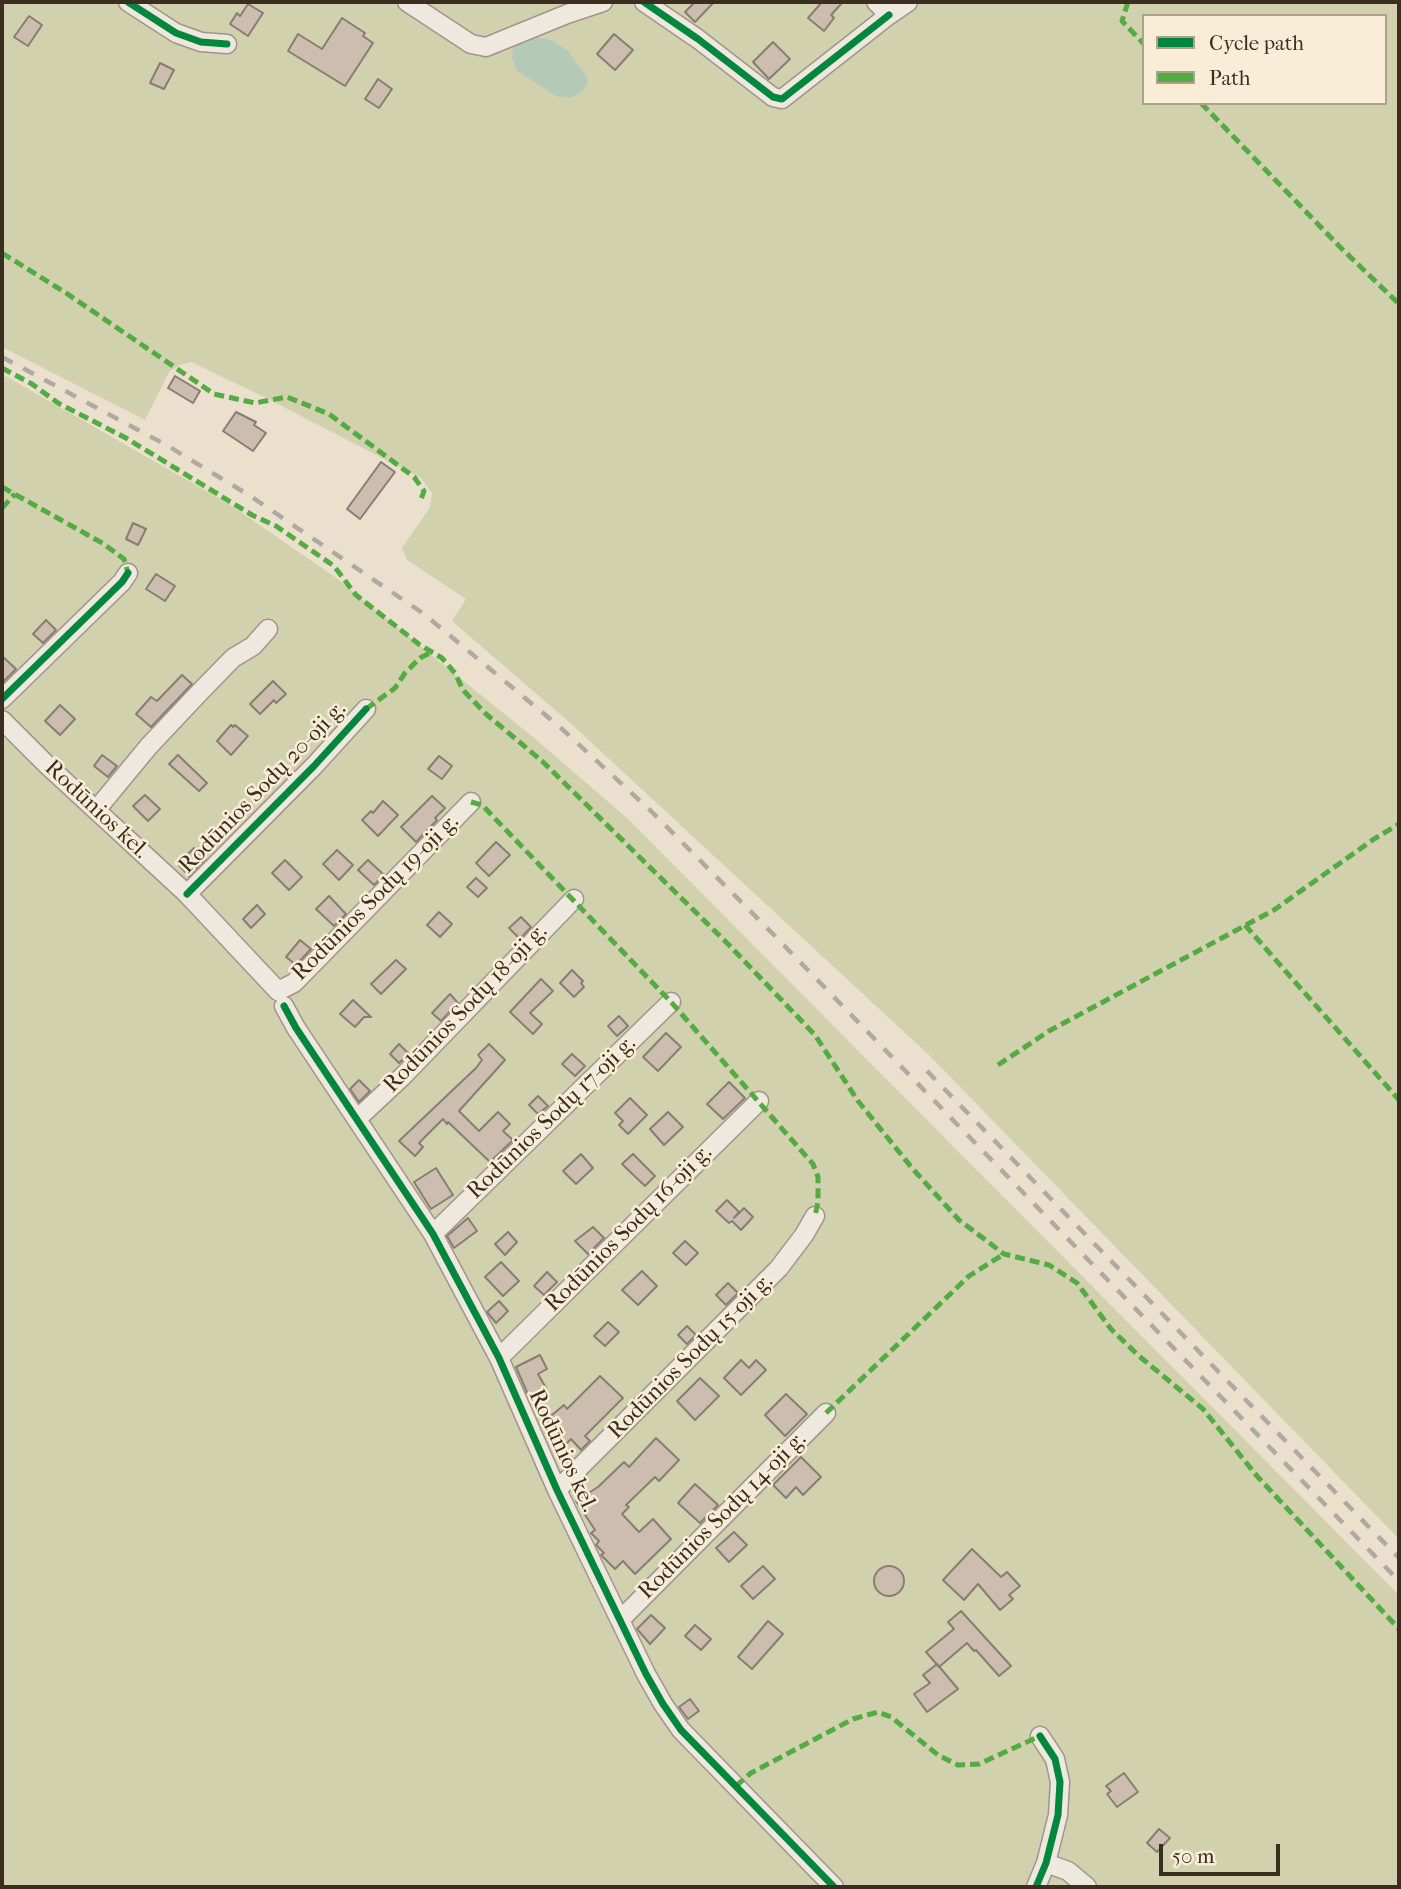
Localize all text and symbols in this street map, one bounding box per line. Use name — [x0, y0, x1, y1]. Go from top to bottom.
legend — [1142, 14, 1387, 105]
text: Cycle path — [1209, 31, 1304, 55]
text: Path — [1209, 66, 1250, 90]
street label: Rodūnios Sodų 20-oji g. — [174, 696, 352, 880]
street label: Rodūnios kel. — [38, 755, 154, 865]
street label: Rodūnios Sodų 19-oji g. — [287, 809, 465, 987]
street label: Rodūnios Sodų 18-oji g. — [378, 919, 554, 1099]
street label: Rodūnios Sodų 17-oji g. — [462, 1030, 642, 1206]
street label: Rodūnios Sodų 16-oji g. — [540, 1140, 718, 1318]
street label: Rodūnios Sodų 15-oji g. — [603, 1269, 779, 1445]
street label: Rodūnios kel. — [522, 1385, 602, 1517]
street label: Rodūnios Sodų 14-oji g. — [633, 1426, 813, 1606]
scale bar — [1163, 1829, 1284, 1873]
text: 50 m — [1172, 1844, 1215, 1868]

